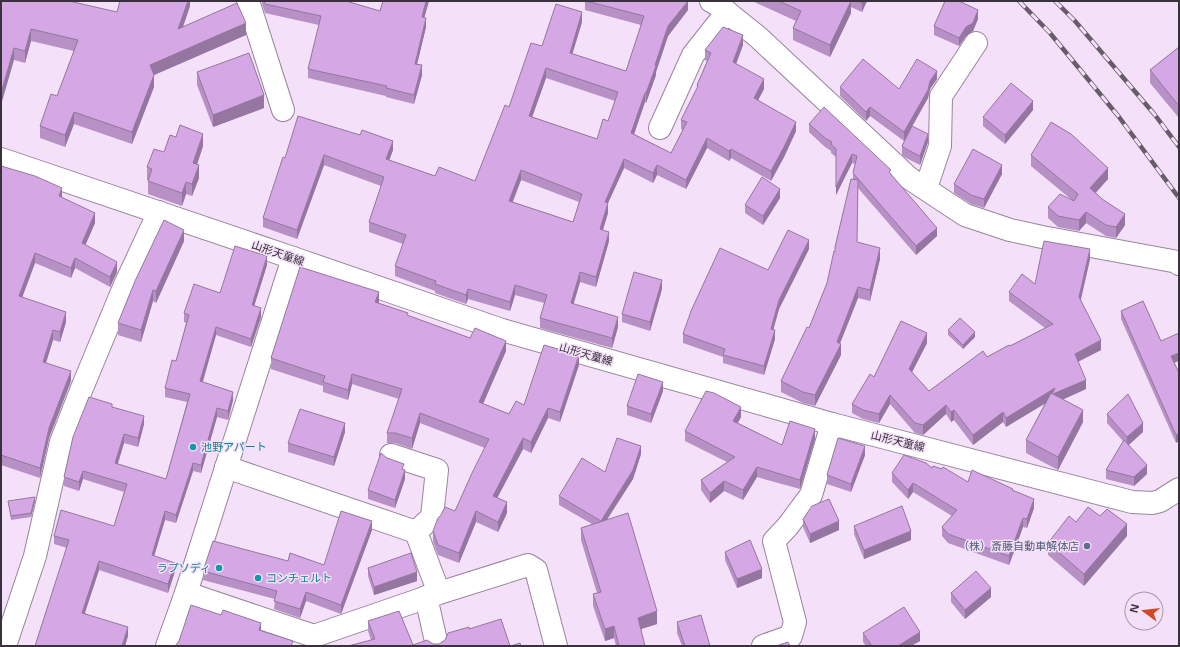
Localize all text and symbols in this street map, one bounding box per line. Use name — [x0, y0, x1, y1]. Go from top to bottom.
street label: 山形天童線 — [250, 236, 307, 269]
street label: 山形天童線 — [558, 339, 615, 368]
street label: 山形天童線 — [870, 427, 927, 454]
place label: 池野アパート — [201, 439, 267, 454]
marker: 池野アパート — [188, 442, 198, 452]
place label: （株）斎藤自動車解体店 — [958, 538, 1079, 553]
marker: （株）斎藤自動車解体店 — [1082, 541, 1092, 551]
place label: ラプソディ — [157, 560, 211, 575]
marker: ラプソディ — [214, 563, 224, 573]
place label: コンチェルト — [266, 570, 332, 585]
marker: コンチェルト — [253, 573, 263, 583]
north arrow — [1124, 591, 1164, 631]
text: N — [1125, 602, 1142, 615]

